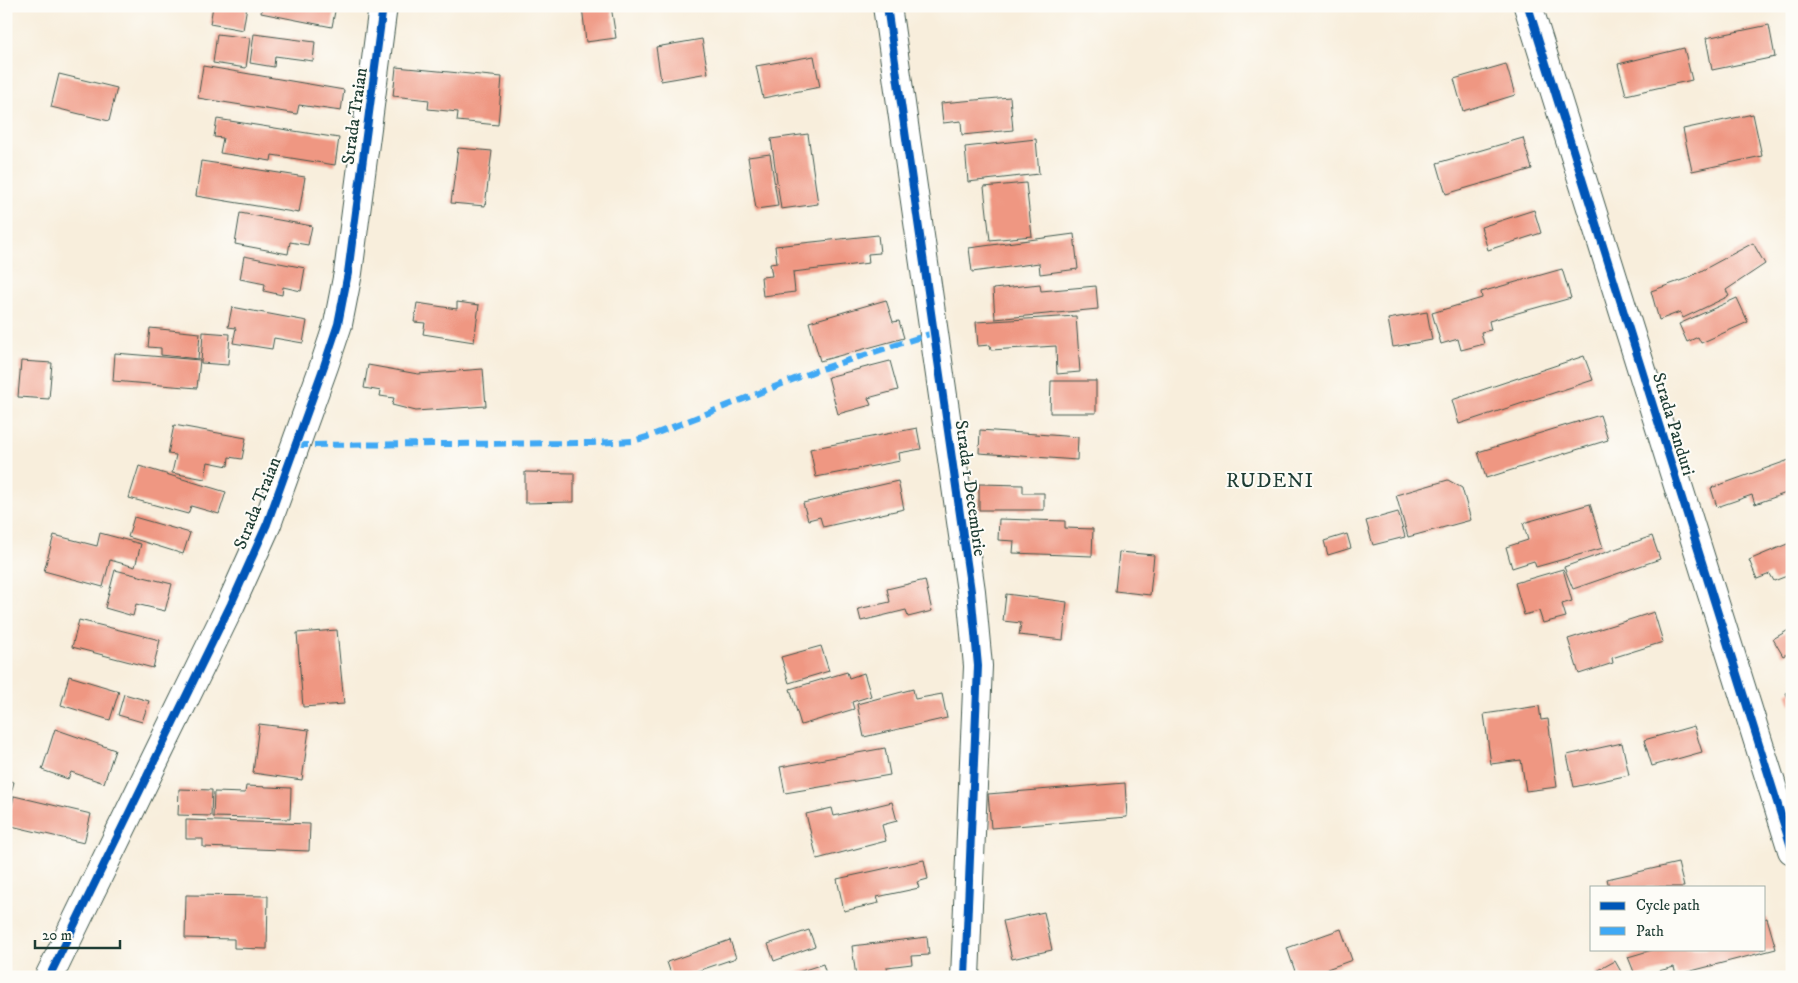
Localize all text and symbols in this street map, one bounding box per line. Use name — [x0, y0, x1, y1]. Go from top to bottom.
street label: Strada Traian — [337, 66, 373, 166]
street label: Strada Panduri — [1647, 370, 1699, 478]
street label: Strada 1 Decembrie — [950, 419, 990, 558]
street label: Strada Traian — [229, 453, 287, 553]
district label: RUDENI — [1226, 469, 1314, 494]
legend — [1590, 886, 1766, 950]
text: Cycle path — [1636, 896, 1700, 915]
scale bar — [35, 918, 120, 950]
text: Path — [1636, 922, 1664, 941]
text: 20 m — [42, 926, 72, 945]

